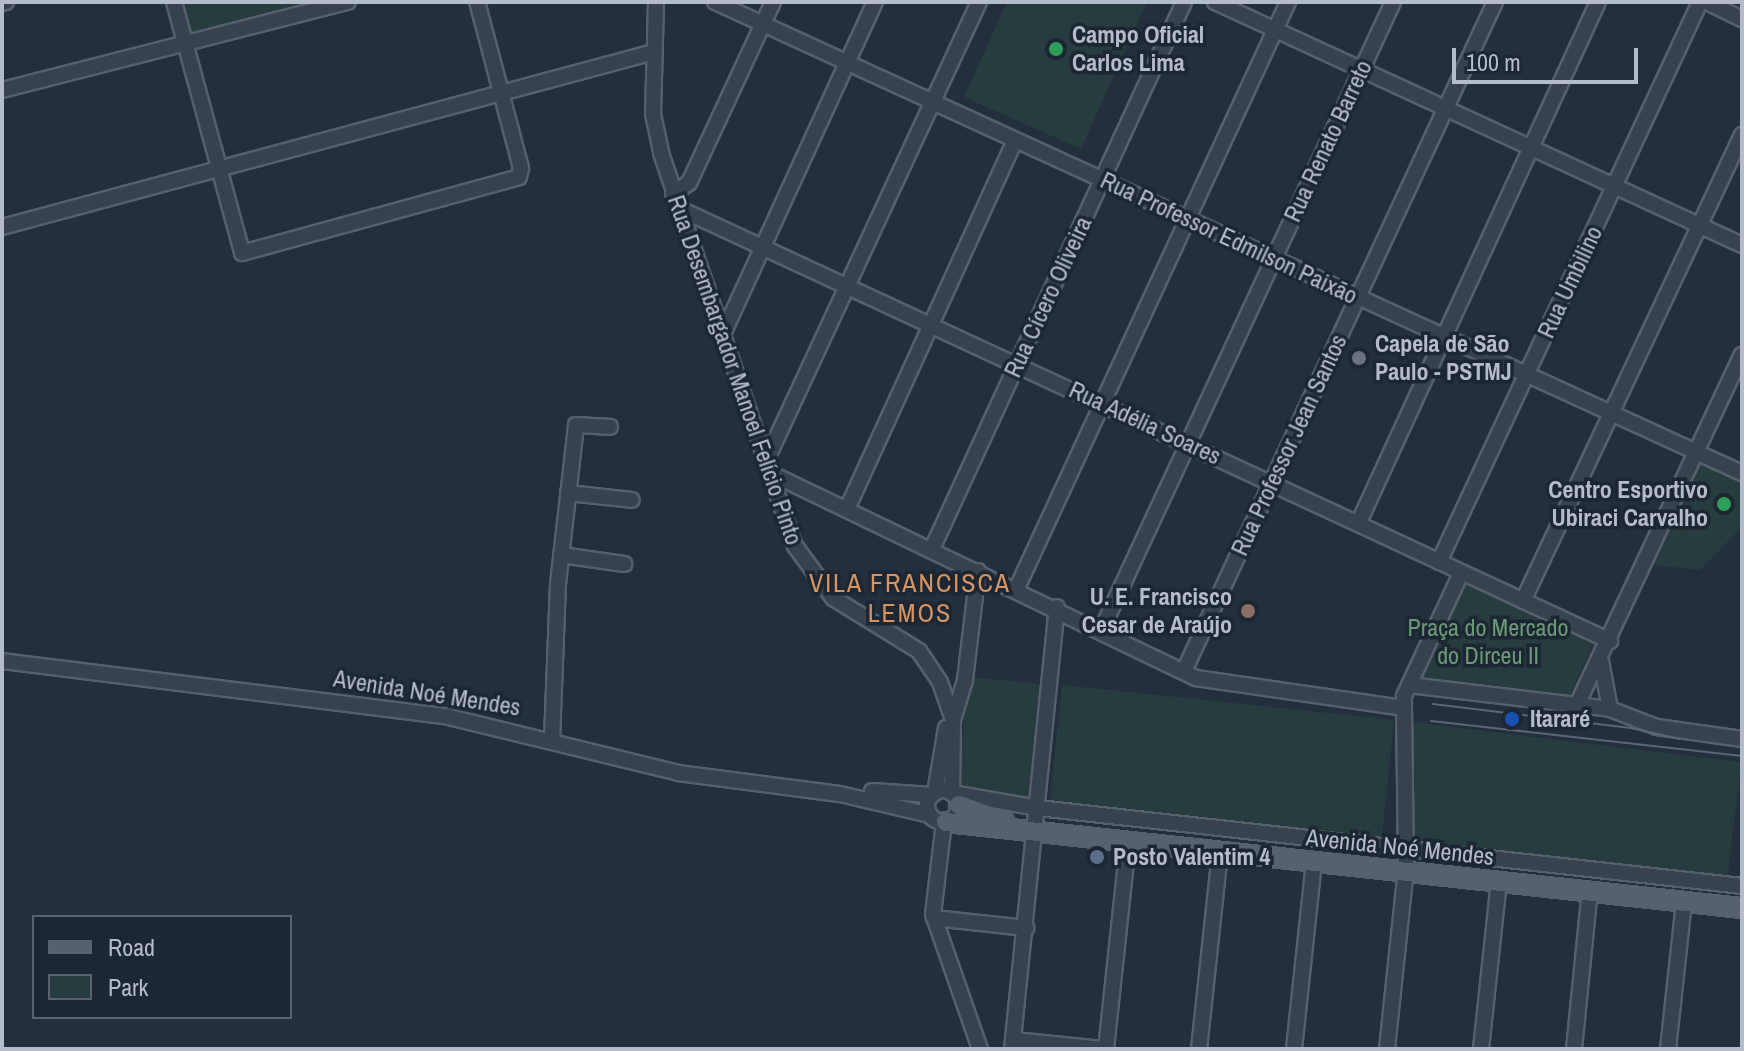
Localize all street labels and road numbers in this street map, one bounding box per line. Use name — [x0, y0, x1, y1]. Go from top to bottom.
street label: Rua Renato Barreto — [1278, 56, 1378, 226]
street label: Rua Professor Edmilson Paixão — [1096, 166, 1362, 310]
street label: Rua Desembargador Manoel Felício Pinto — [662, 191, 808, 549]
street label: Rua Cícero Oliveira — [998, 212, 1098, 382]
street label: Rua Umbilino — [1532, 221, 1608, 343]
street label: Rua Professor Jean Santos — [1225, 330, 1353, 560]
street label: Rua Adélia Soares — [1064, 375, 1226, 471]
street label: Avenida Noé Mendes — [331, 664, 523, 722]
street label: Avenida Noé Mendes — [1305, 823, 1495, 871]

